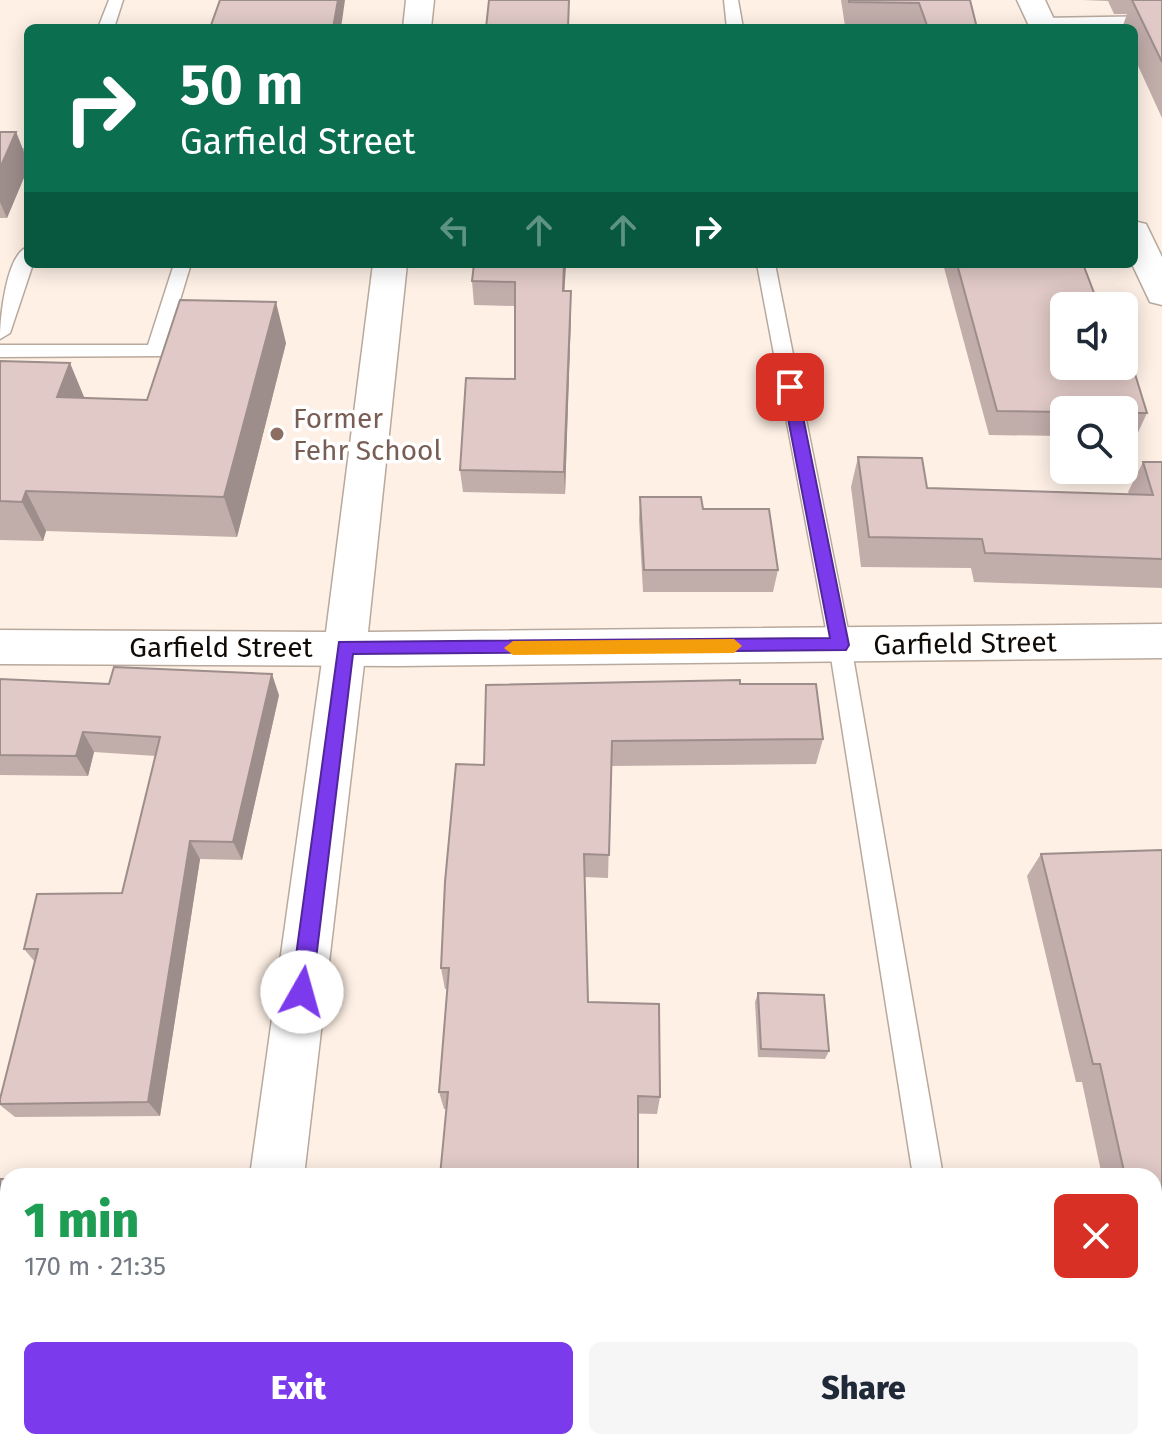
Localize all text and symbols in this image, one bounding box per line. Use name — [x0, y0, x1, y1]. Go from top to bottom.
text: 50 m — [180, 52, 303, 119]
icon: right — [48, 56, 152, 160]
text: Garfield Street — [180, 120, 416, 164]
icon: left — [433, 208, 477, 252]
icon: ahead — [517, 208, 561, 252]
icon: ahead — [601, 208, 645, 252]
icon: right — [685, 208, 729, 252]
map controls — [1050, 292, 1138, 484]
button: sound — [1050, 292, 1138, 380]
pin — [756, 353, 824, 421]
icon: arrive — [768, 365, 812, 409]
button: search — [1050, 396, 1138, 484]
place label: Former Fehr School — [293, 402, 442, 467]
marker: Former Fehr School — [268, 425, 286, 443]
street label: Garfield Street — [873, 625, 1058, 662]
street label: Garfield Street — [129, 631, 314, 664]
position arrow — [260, 950, 344, 1034]
text: 1 min — [24, 1192, 139, 1250]
button: close — [1054, 1194, 1138, 1278]
text: 170 m · 21:35 — [24, 1251, 166, 1282]
button: Exit — [24, 1342, 573, 1434]
button: Share — [589, 1342, 1138, 1434]

